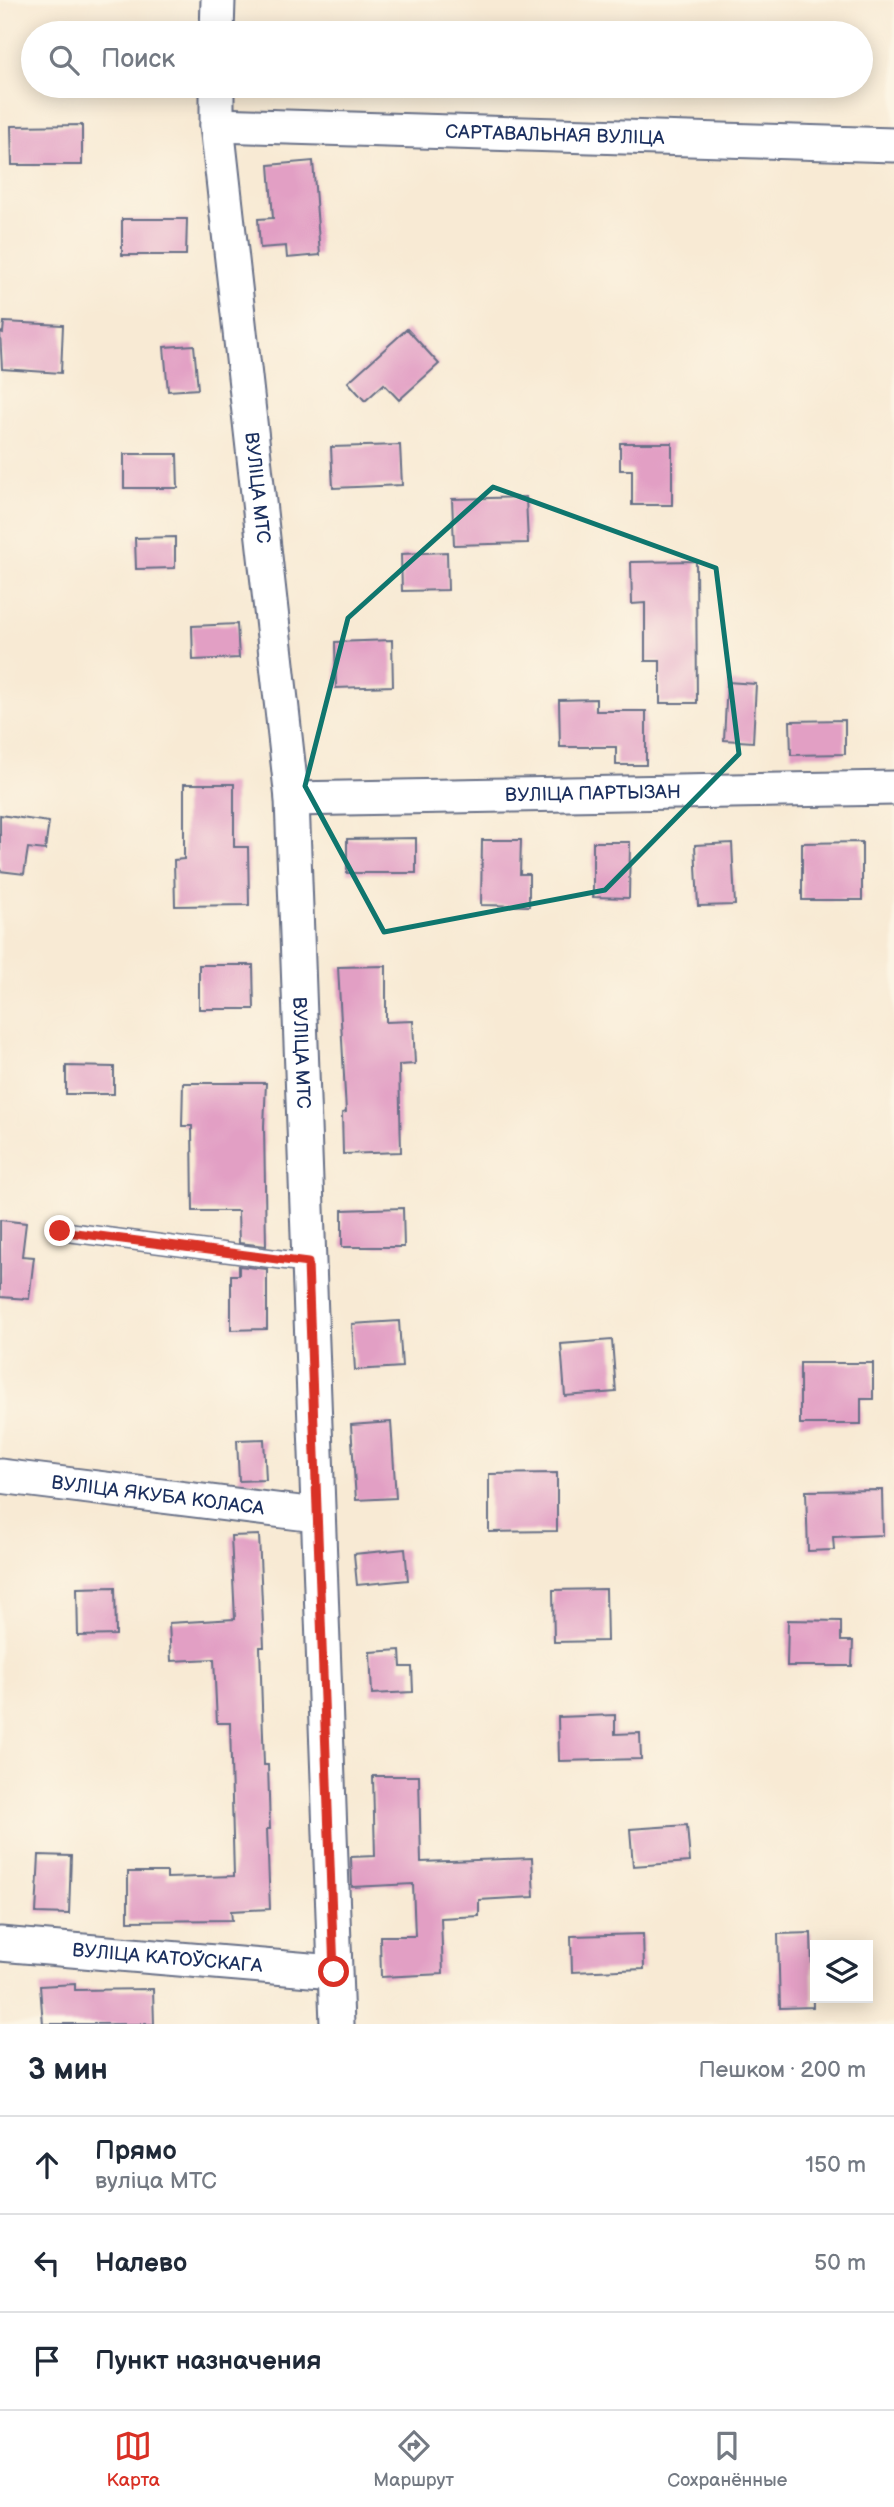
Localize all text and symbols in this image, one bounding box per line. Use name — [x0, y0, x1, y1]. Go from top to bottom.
search box — [21, 21, 873, 98]
icon: search — [45, 41, 83, 79]
text: Поиск — [101, 44, 175, 75]
street label: САРТАВАЛЬНАЯ ВУЛІЦА — [445, 120, 665, 150]
street label: ВУЛІЦА МТС — [240, 431, 275, 545]
street label: ВУЛІЦА ПАРТЫЗАН — [505, 780, 681, 807]
street label: ВУЛІЦА МТС — [288, 996, 315, 1109]
route end — [44, 1215, 75, 1246]
street label: ВУЛІЦА ЯКУБА КОЛАСА — [50, 1471, 266, 1520]
street label: ВУЛІЦА КАТОЎСКАГА — [71, 1939, 264, 1978]
map controls — [810, 1940, 873, 2003]
button: layers — [810, 1940, 873, 2003]
route start — [318, 1956, 349, 1987]
text: 3 мин — [28, 2052, 108, 2088]
text: Пешком · 200 m — [698, 2056, 866, 2084]
text: Прямо — [95, 2136, 177, 2167]
icon: ahead — [28, 2146, 66, 2184]
text: 150 m — [805, 2151, 866, 2179]
text: вуліца МТС — [95, 2167, 217, 2195]
icon: left — [28, 2244, 66, 2282]
text: Налево — [95, 2248, 187, 2279]
text: 50 m — [814, 2249, 866, 2277]
icon: arrive — [28, 2342, 66, 2380]
text: Пункт назначения — [95, 2346, 321, 2377]
tab: Карта — [107, 2427, 160, 2492]
tab: Маршрут — [373, 2427, 454, 2492]
tab: Сохранённые — [667, 2427, 787, 2492]

